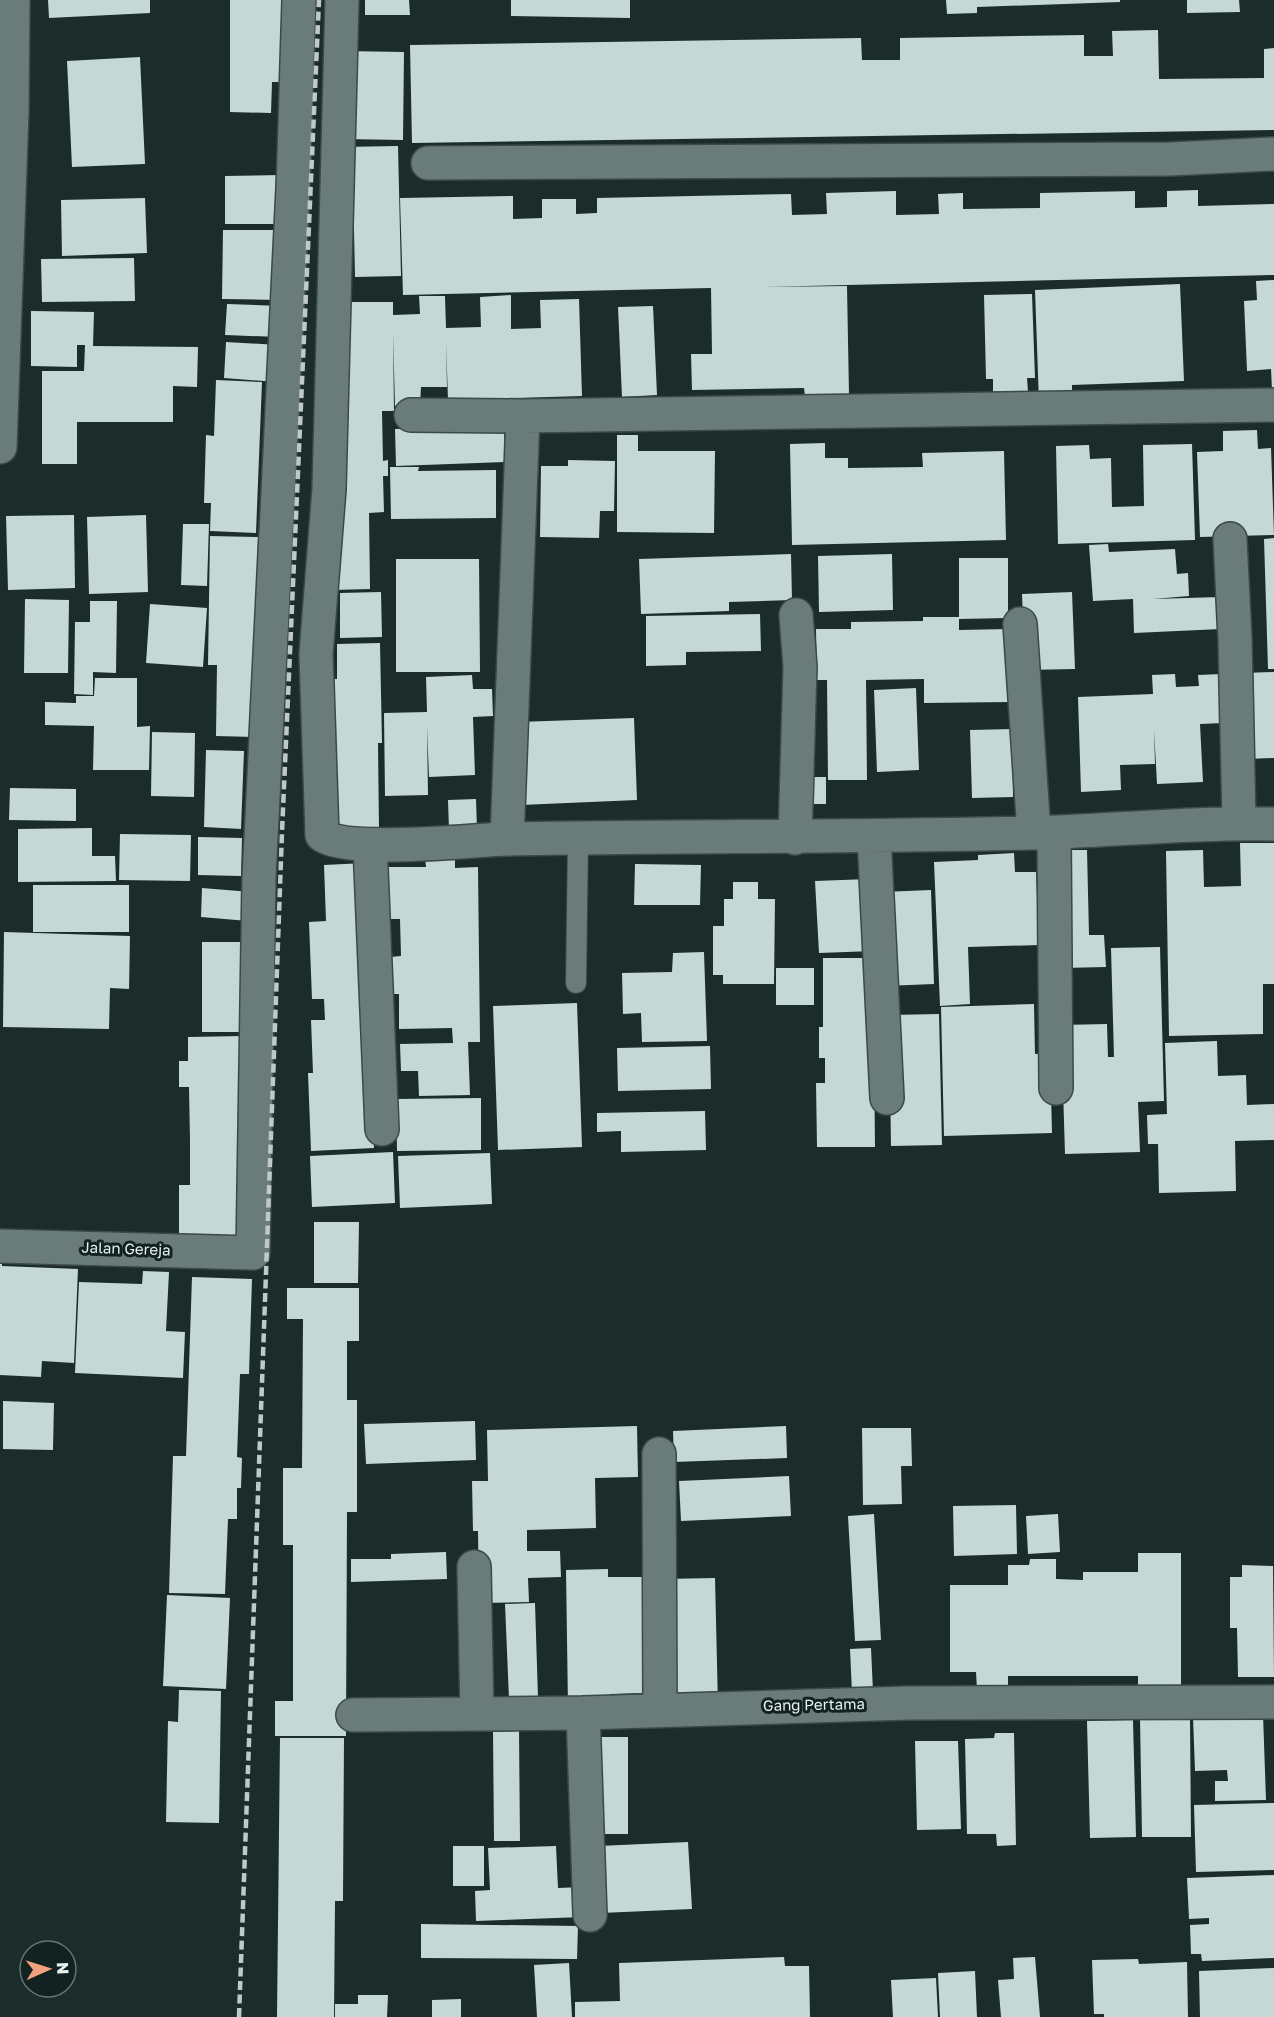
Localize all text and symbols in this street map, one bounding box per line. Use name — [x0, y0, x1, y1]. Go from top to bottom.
street label: Jalan Gereja — [81, 1237, 171, 1259]
street label: Gang Pertama — [763, 1694, 865, 1714]
north arrow — [18, 1939, 78, 1999]
text: N — [53, 1962, 73, 1975]

